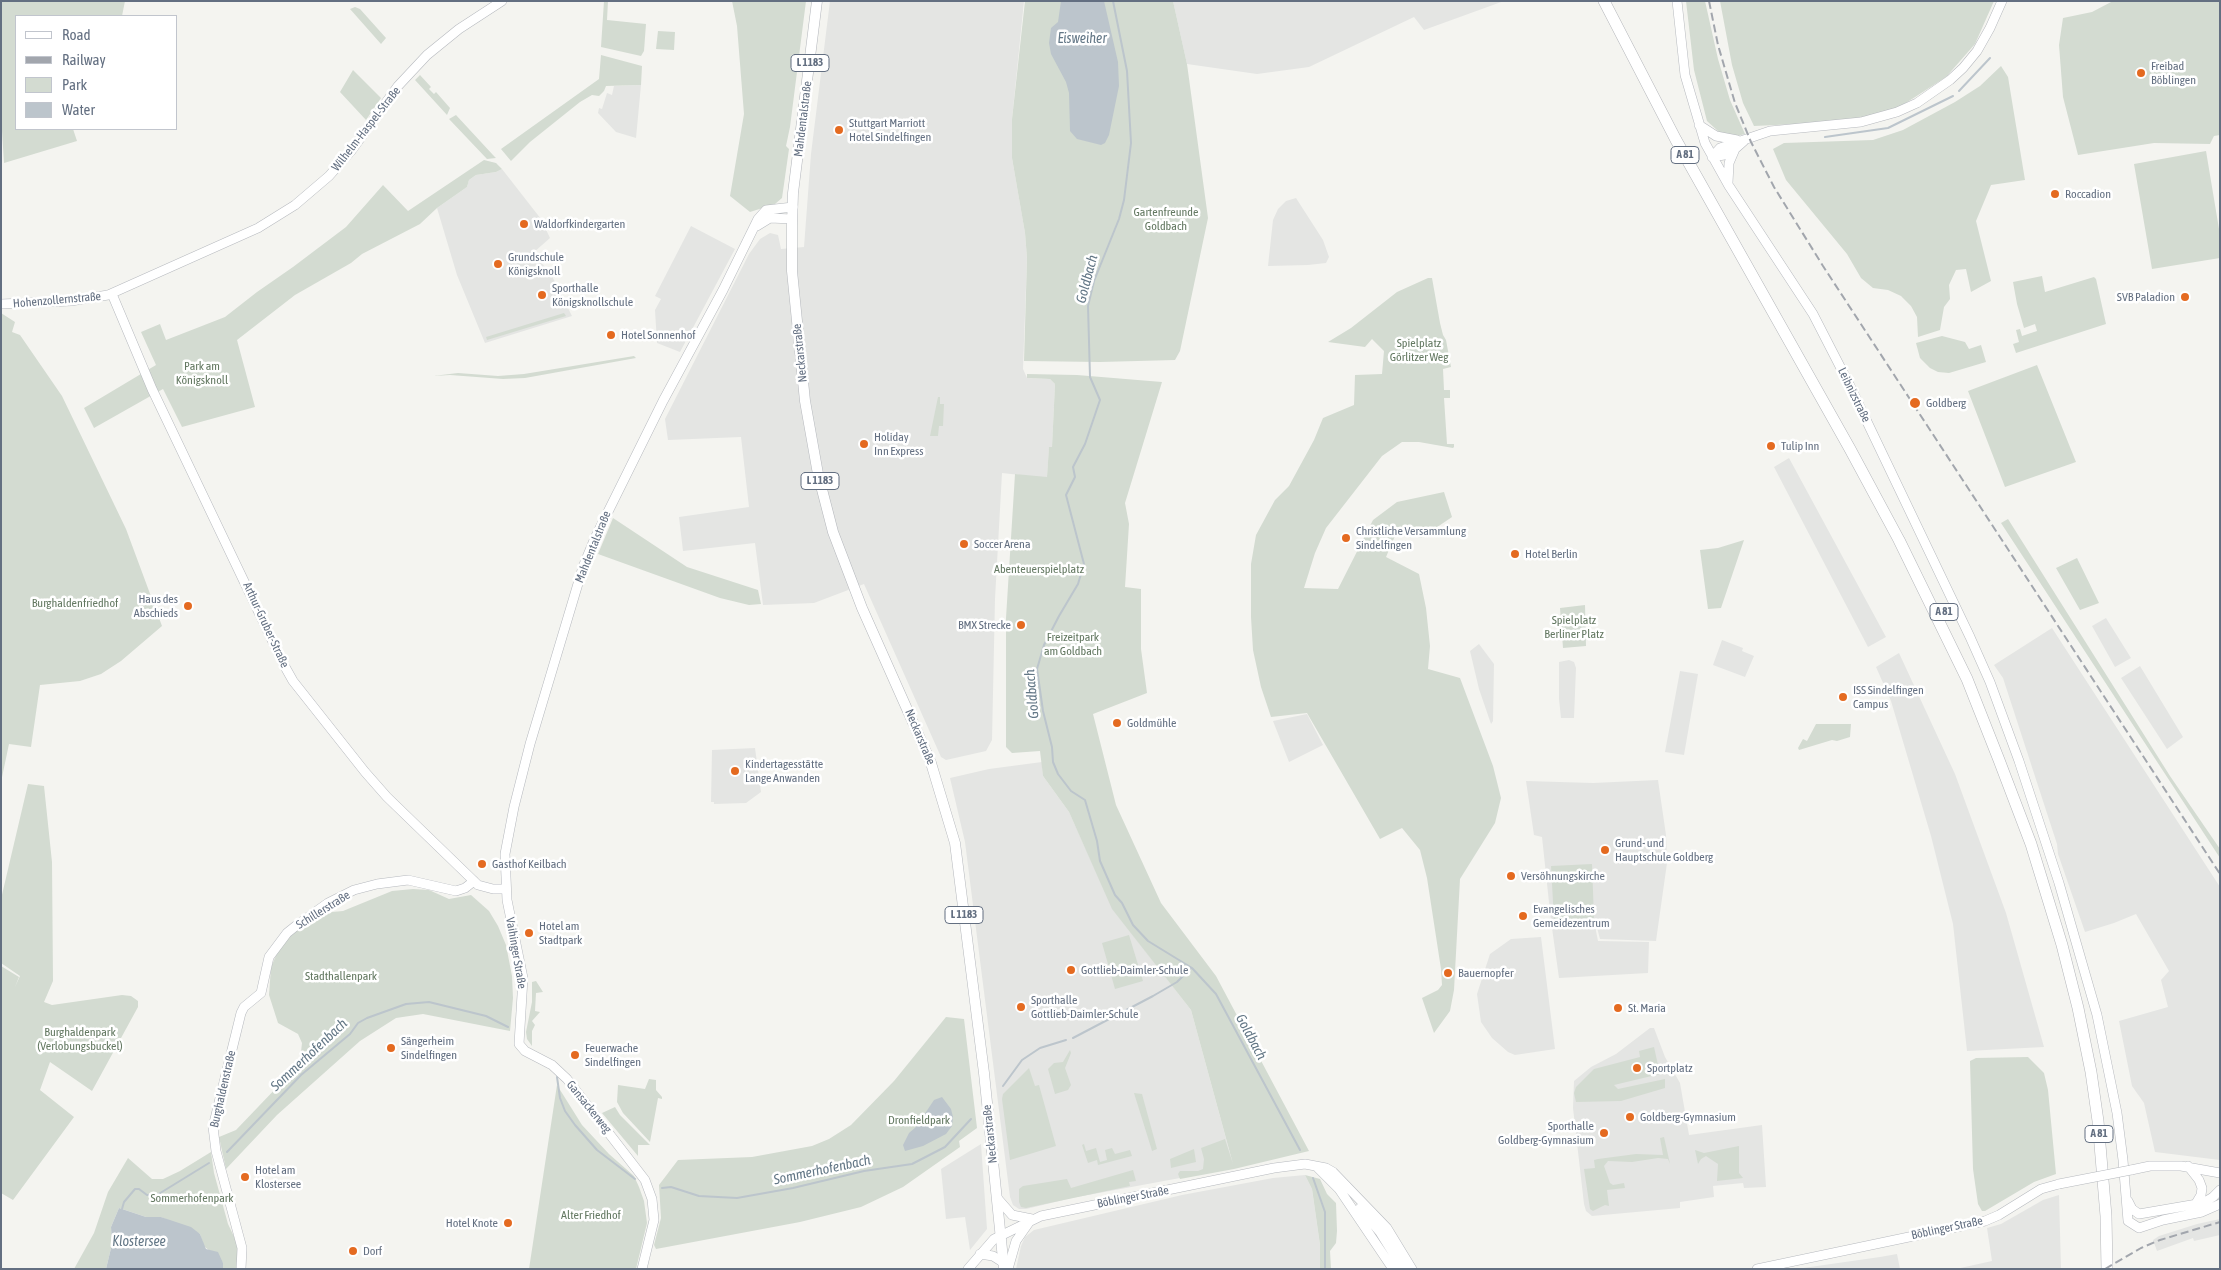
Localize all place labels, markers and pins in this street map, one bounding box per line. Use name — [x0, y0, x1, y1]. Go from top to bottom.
place label: Freibad Böblingen — [2151, 59, 2196, 87]
marker: Freibad Böblingen — [2135, 67, 2147, 79]
place label: Stuttgart Marriott Hotel Sindelfingen — [849, 116, 931, 144]
marker: Stuttgart Marriott Hotel Sindelfingen — [833, 124, 845, 136]
place label: Roccadion — [2065, 187, 2111, 201]
marker: Roccadion — [2049, 188, 2061, 200]
place label: Waldorfkindergarten — [534, 217, 625, 231]
marker: Waldorfkindergarten — [518, 218, 530, 230]
place label: Grundschule Königsknoll — [508, 250, 564, 278]
marker: Grundschule Königsknoll — [492, 258, 504, 270]
place label: Sporthalle Königsknollschule — [552, 281, 633, 309]
marker: Sporthalle Königsknollschule — [536, 289, 548, 301]
place label: SVB Paladion — [2117, 290, 2175, 304]
marker: SVB Paladion — [2179, 291, 2191, 303]
place label: Hotel Sonnenhof — [621, 328, 696, 342]
marker: Hotel Sonnenhof — [605, 329, 617, 341]
marker: Goldberg — [1908, 396, 1922, 410]
place label: Goldberg — [1926, 396, 1966, 410]
place label: Holiday Inn Express — [874, 430, 923, 458]
marker: Holiday Inn Express — [858, 438, 870, 450]
place label: Tulip Inn — [1781, 439, 1819, 453]
marker: Tulip Inn — [1765, 440, 1777, 452]
place label: Christliche Versammlung Sindelfingen — [1356, 524, 1466, 552]
marker: Christliche Versammlung Sindelfingen — [1340, 532, 1352, 544]
place label: Soccer Arena — [974, 537, 1030, 551]
marker: Soccer Arena — [958, 538, 970, 550]
place label: Hotel Berlin — [1525, 547, 1578, 561]
marker: Hotel Berlin — [1509, 548, 1521, 560]
place label: Haus des Abschieds — [134, 592, 178, 620]
marker: Haus des Abschieds — [182, 600, 194, 612]
place label: BMX Strecke — [958, 618, 1011, 632]
marker: BMX Strecke — [1015, 619, 1027, 631]
place label: ISS Sindelfingen Campus — [1853, 683, 1924, 711]
marker: ISS Sindelfingen Campus — [1837, 691, 1849, 703]
place label: Goldmühle — [1127, 716, 1177, 730]
marker: Goldmühle — [1111, 717, 1123, 729]
place label: Kindertagesstätte Lange Anwanden — [745, 757, 823, 785]
marker: Kindertagesstätte Lange Anwanden — [729, 765, 741, 777]
place label: Grund- und Hauptschule Goldberg — [1615, 836, 1713, 864]
marker: Grund- und Hauptschule Goldberg — [1599, 844, 1611, 856]
place label: Gasthof Keilbach — [492, 857, 567, 871]
marker: Gasthof Keilbach — [476, 858, 488, 870]
place label: Versöhnungskirche — [1521, 869, 1605, 883]
marker: Versöhnungskirche — [1505, 870, 1517, 882]
place label: Evangelisches Gemeidezentrum — [1533, 902, 1610, 930]
marker: Evangelisches Gemeidezentrum — [1517, 910, 1529, 922]
place label: Hotel am Stadtpark — [539, 919, 582, 947]
marker: Hotel am Stadtpark — [523, 927, 535, 939]
place label: Gottlieb-Daimler-Schule — [1081, 963, 1188, 977]
marker: Gottlieb-Daimler-Schule — [1065, 964, 1077, 976]
place label: Bauernopfer — [1458, 966, 1513, 980]
marker: Bauernopfer — [1442, 967, 1454, 979]
place label: Sporthalle Gottlieb-Daimler-Schule — [1031, 993, 1138, 1021]
marker: Sporthalle Gottlieb-Daimler-Schule — [1015, 1001, 1027, 1013]
place label: St. Maria — [1628, 1001, 1666, 1015]
marker: St. Maria — [1612, 1002, 1624, 1014]
place label: Sängerheim Sindelfingen — [401, 1034, 457, 1062]
place label: Feuerwache Sindelfingen — [585, 1041, 641, 1069]
marker: Sängerheim Sindelfingen — [385, 1042, 397, 1054]
marker: Feuerwache Sindelfingen — [569, 1049, 581, 1061]
place label: Sportplatz — [1647, 1061, 1692, 1075]
marker: Sportplatz — [1631, 1062, 1643, 1074]
place label: Goldberg-Gymnasium — [1640, 1110, 1736, 1124]
marker: Goldberg-Gymnasium — [1624, 1111, 1636, 1123]
place label: Sporthalle Goldberg-Gymnasium — [1498, 1119, 1594, 1147]
marker: Sporthalle Goldberg-Gymnasium — [1598, 1127, 1610, 1139]
place label: Hotel am Klostersee — [255, 1163, 301, 1191]
marker: Hotel am Klostersee — [239, 1171, 251, 1183]
place label: Hotel Knote — [446, 1216, 498, 1230]
marker: Hotel Knote — [502, 1217, 514, 1229]
place label: Dorf — [363, 1244, 382, 1258]
marker: Dorf — [347, 1245, 359, 1257]

